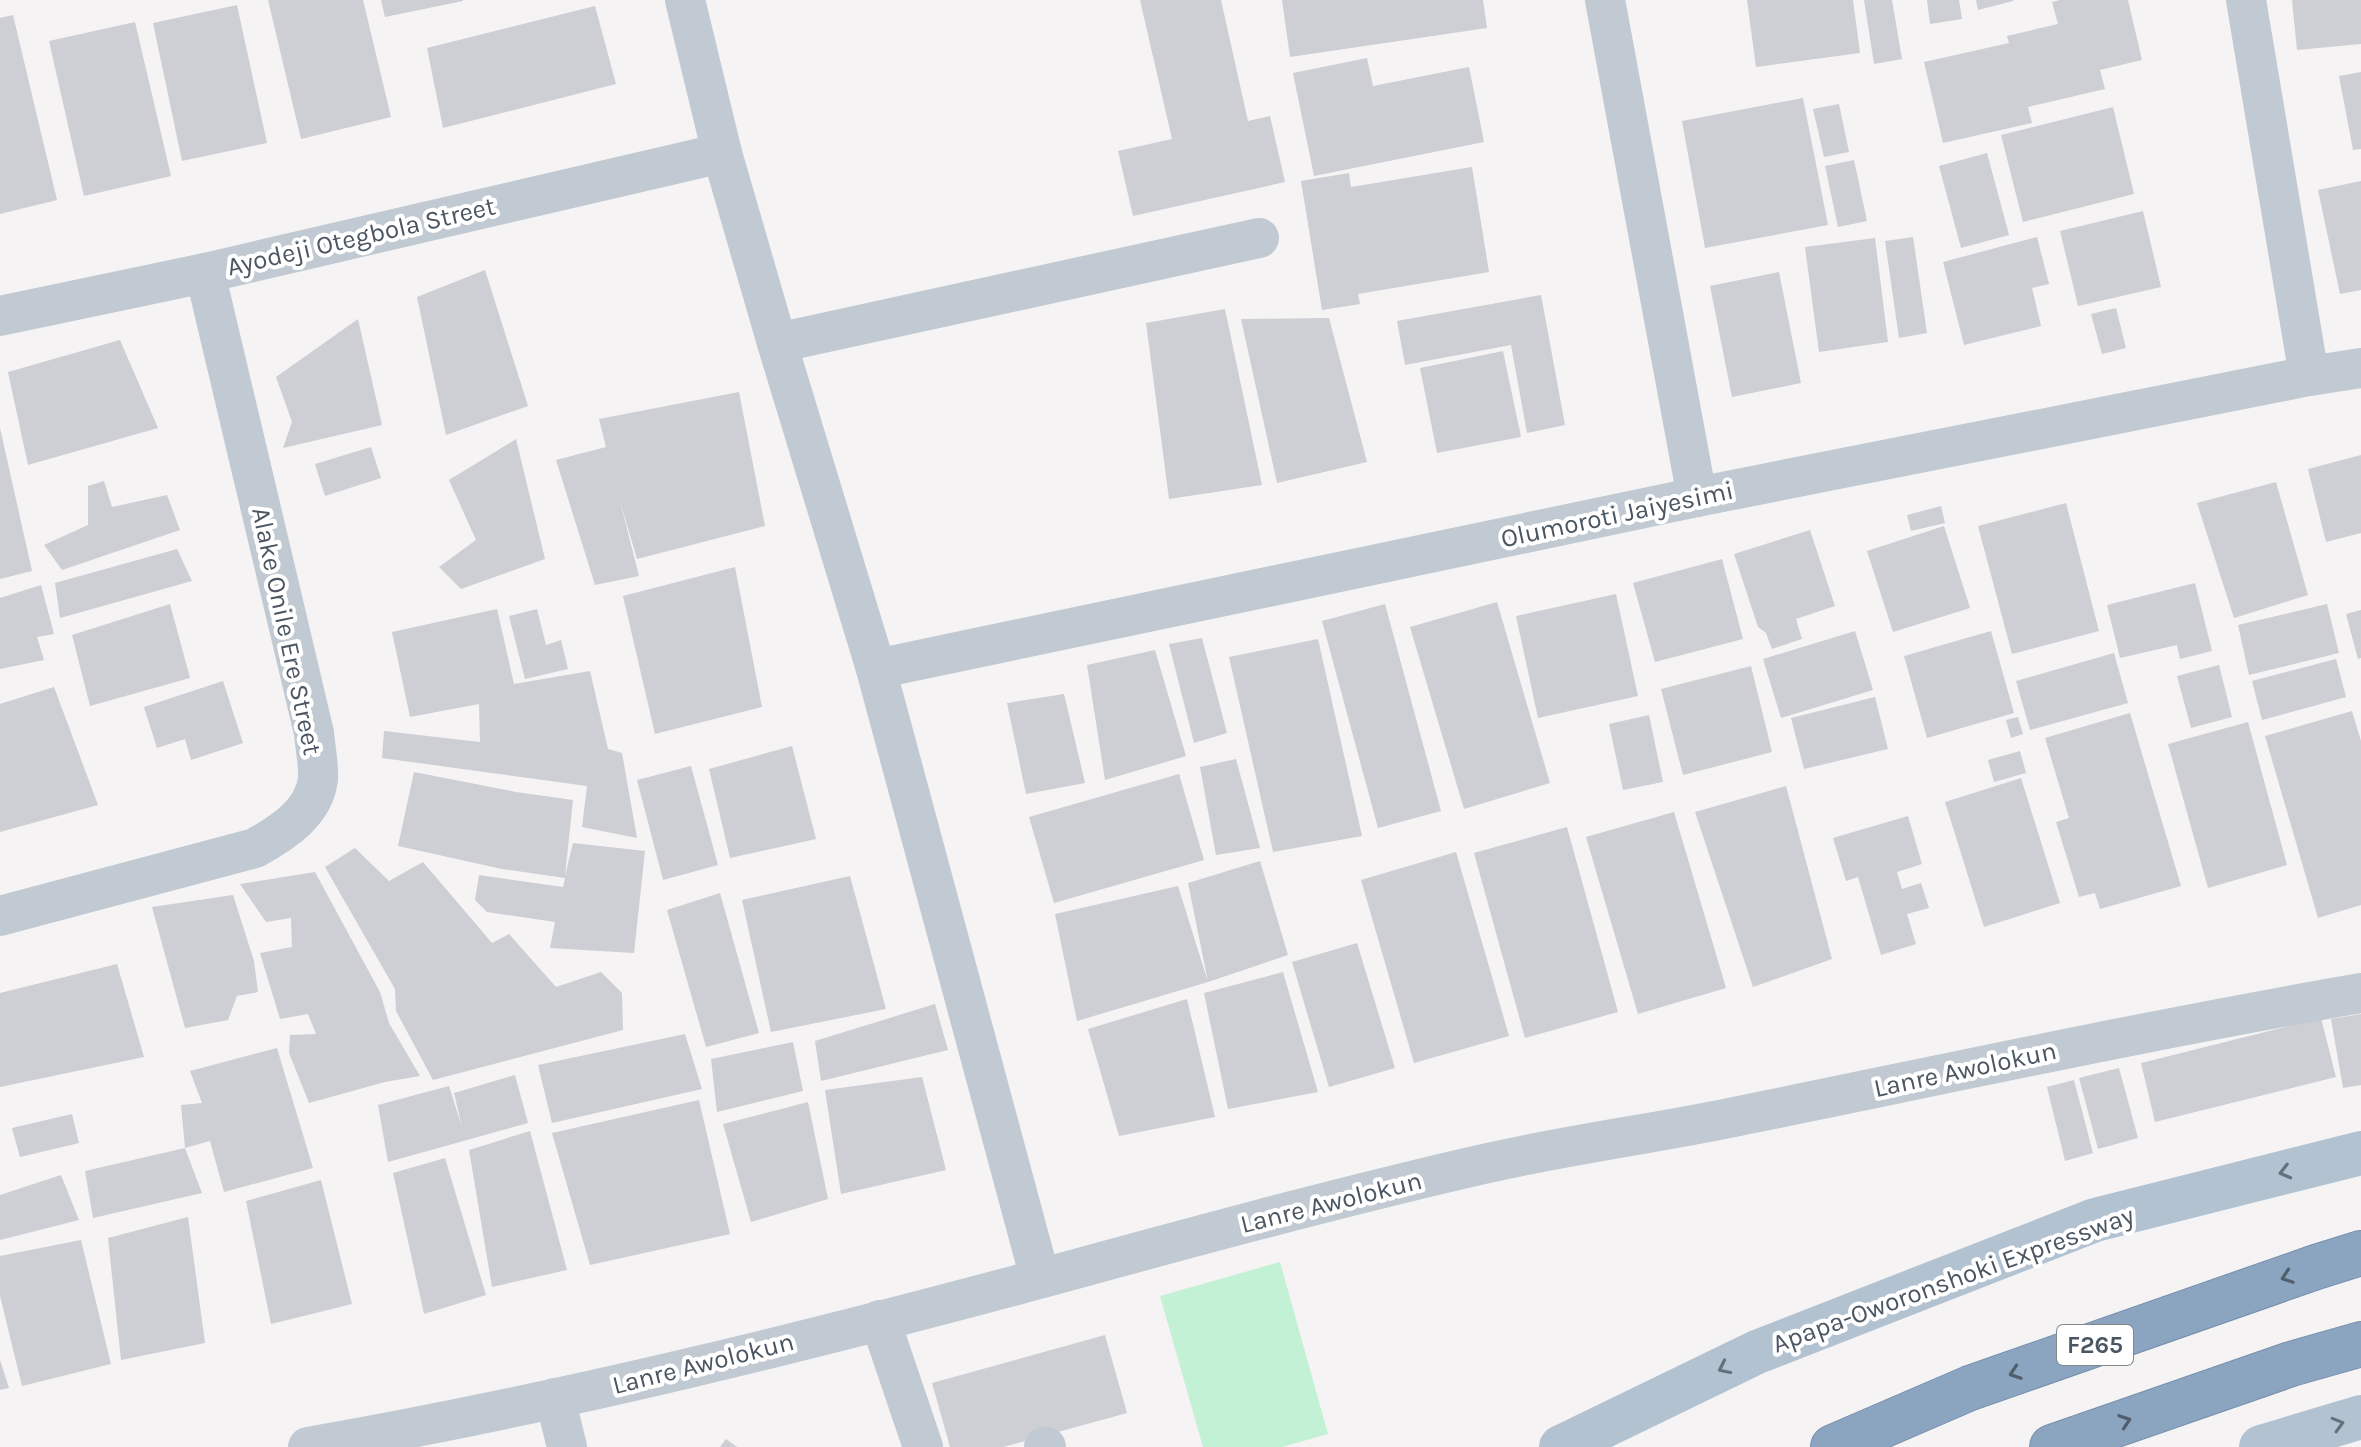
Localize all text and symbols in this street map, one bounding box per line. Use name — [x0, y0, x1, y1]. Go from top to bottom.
street label: Ayodeji Otegbola Street — [224, 190, 499, 282]
street label: Olumoroti Jaiyesimi — [1498, 475, 1736, 554]
street label: Alake Onile Ere Street — [245, 504, 328, 758]
street label: Lanre Awolokun — [1871, 1035, 2059, 1104]
one-way arrow — [2279, 1162, 2293, 1179]
street label: Lanre Awolokun — [1237, 1165, 1425, 1240]
street label: Apapa-Oworonshoki Expressway — [1768, 1199, 2138, 1359]
one-way arrow — [2281, 1268, 2295, 1284]
road number: F265 — [2057, 1325, 2133, 1365]
street label: Lanre Awolokun — [609, 1326, 797, 1401]
one-way arrow — [1717, 1358, 1732, 1374]
one-way arrow — [2009, 1363, 2023, 1379]
one-way arrow — [2117, 1415, 2131, 1431]
one-way arrow — [2330, 1417, 2344, 1433]

